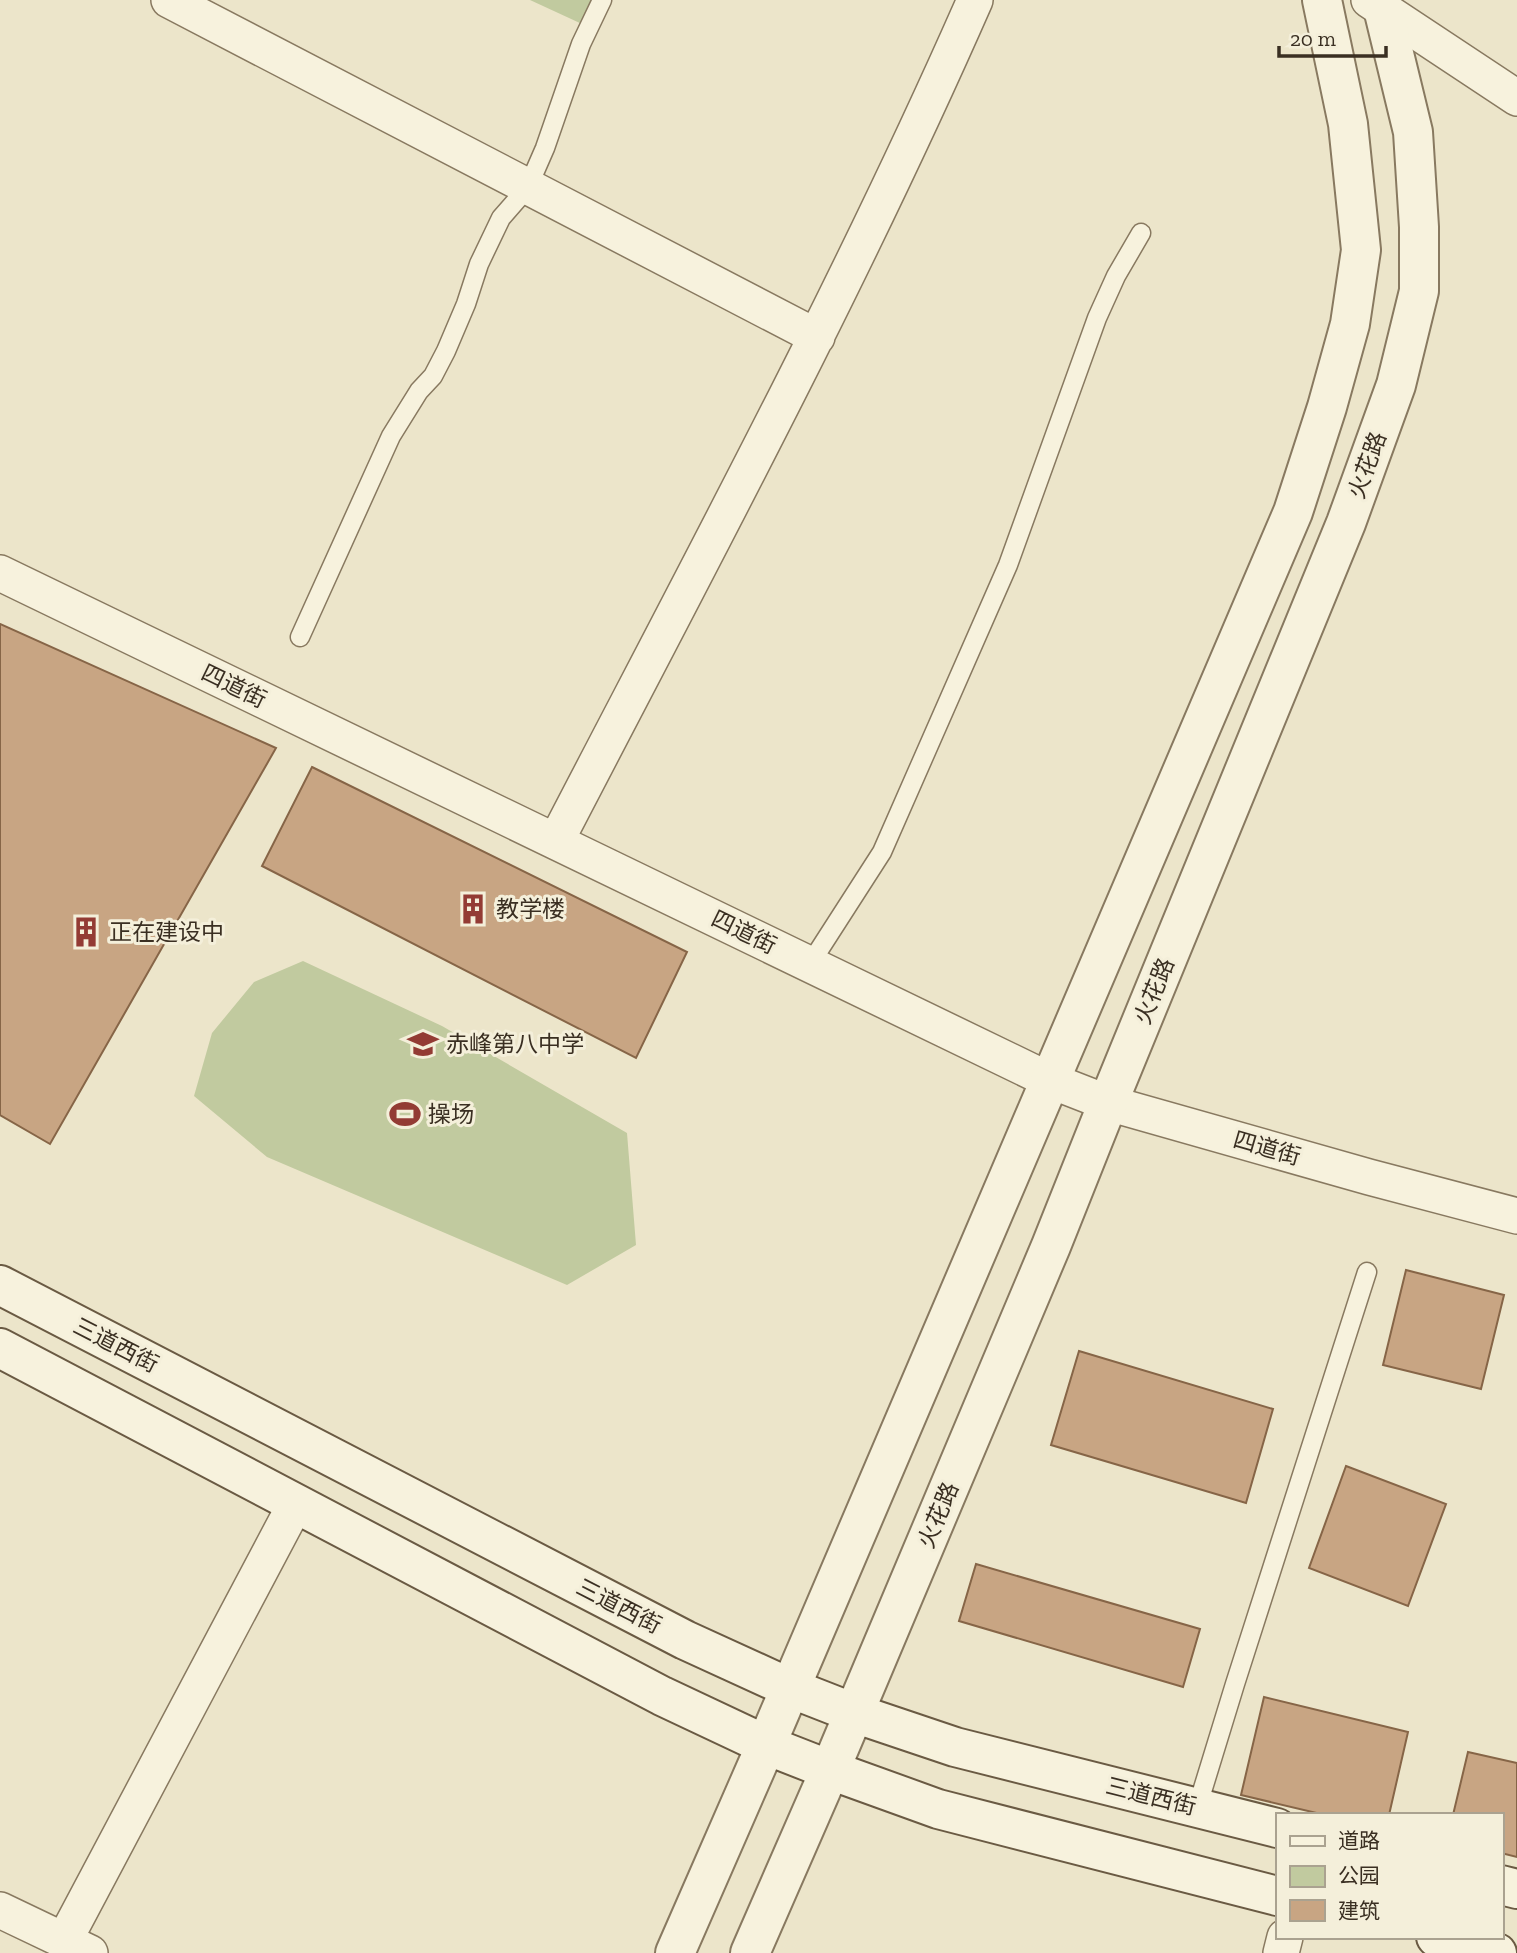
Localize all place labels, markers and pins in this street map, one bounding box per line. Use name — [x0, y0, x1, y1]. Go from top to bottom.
building icon: 教学楼 — [456, 892, 490, 926]
place label: 教学楼 — [496, 895, 565, 923]
building icon: 正在建设中 — [69, 915, 103, 949]
place label: 正在建设中 — [109, 918, 224, 946]
school or university icon: 赤峰第八中学 — [406, 1027, 440, 1061]
place label: 赤峰第八中学 — [446, 1030, 584, 1058]
sports icon: 操场 — [388, 1097, 422, 1131]
place label: 操场 — [428, 1100, 474, 1128]

